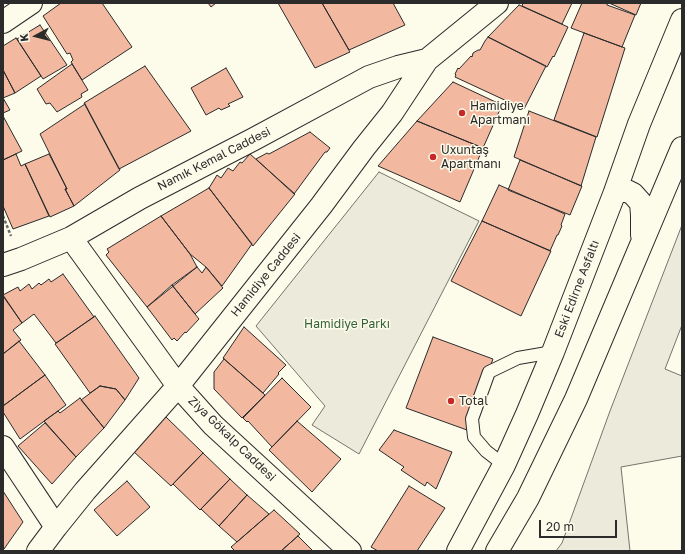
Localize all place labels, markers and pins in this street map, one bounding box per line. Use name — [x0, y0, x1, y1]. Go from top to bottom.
place label: Hamidiye Apartmanı — [470, 99, 530, 127]
marker: Hamidiye Apartmanı — [457, 108, 467, 118]
place label: Uxuntaş Apartmanı — [441, 143, 501, 171]
marker: Uxuntaş Apartmanı — [428, 152, 438, 162]
place label: Total — [459, 394, 488, 408]
marker: Total — [446, 396, 456, 406]

